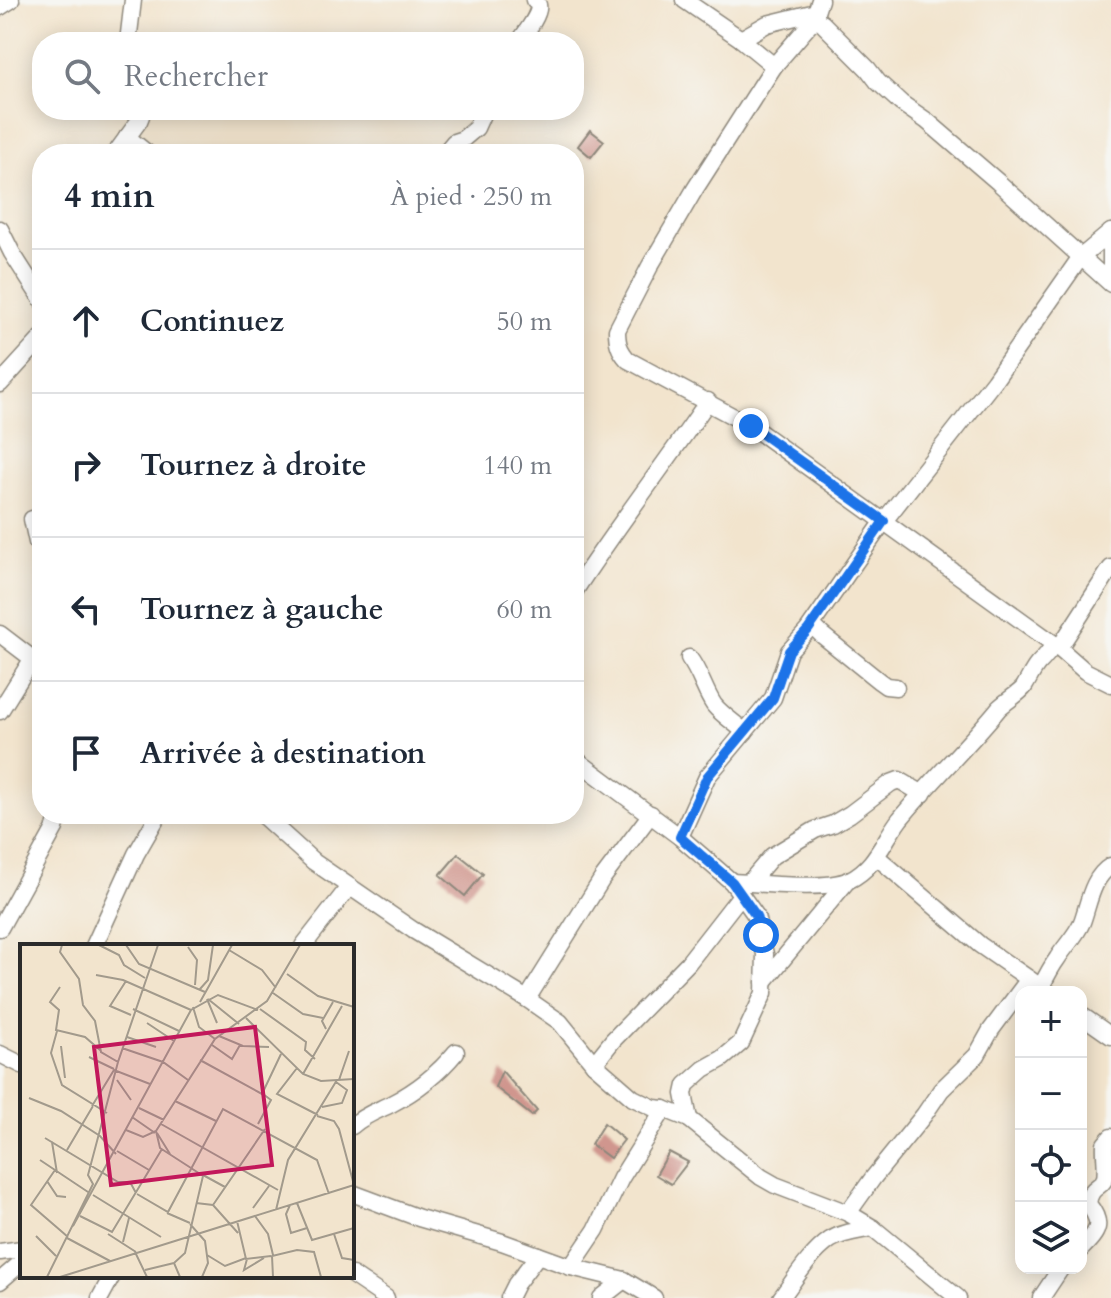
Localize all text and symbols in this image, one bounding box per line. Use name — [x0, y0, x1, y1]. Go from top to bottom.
search box — [32, 32, 584, 120]
icon: search — [60, 54, 104, 98]
text: Rechercher — [124, 56, 268, 97]
text: 4 min — [64, 173, 155, 219]
text: À pied · 250 m — [390, 179, 552, 214]
icon: ahead — [64, 299, 108, 343]
text: Continuez — [140, 301, 284, 342]
text: 50 m — [496, 304, 552, 339]
route end — [733, 408, 769, 444]
icon: right — [64, 443, 108, 487]
text: Tournez à droite — [140, 445, 367, 486]
text: 140 m — [483, 448, 552, 483]
icon: left — [64, 587, 108, 631]
text: Tournez à gauche — [140, 589, 384, 630]
text: 60 m — [496, 592, 552, 627]
icon: arrive — [64, 731, 108, 775]
text: Arrivée à destination — [140, 733, 426, 774]
route start — [743, 917, 779, 953]
inset map — [20, 944, 354, 1278]
map controls — [1015, 986, 1087, 1274]
button: + — [1015, 986, 1087, 1058]
button: − — [1015, 1058, 1087, 1130]
button: locate — [1015, 1130, 1087, 1202]
button: layers — [1015, 1202, 1087, 1274]

